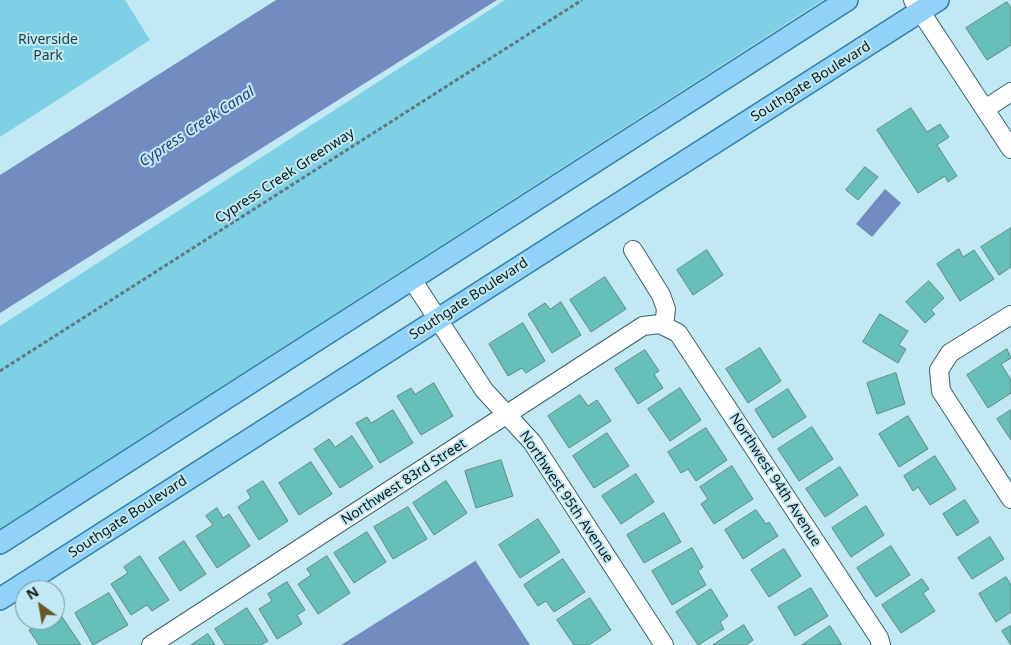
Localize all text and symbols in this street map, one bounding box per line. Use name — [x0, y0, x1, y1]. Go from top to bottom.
park label: Riverside Park — [18, 32, 78, 64]
street label: Southgate Boulevard — [748, 38, 874, 126]
water label: Cypress Creek Canal — [136, 83, 258, 171]
street label: Cypress Creek Greenway — [212, 125, 358, 227]
street label: Southgate Boulevard — [407, 254, 531, 344]
street label: Northwest 94th Avenue — [726, 410, 824, 550]
street label: Northwest 95th Avenue — [516, 428, 616, 566]
street label: Northwest 83rd Street — [338, 435, 470, 529]
street label: Southgate Boulevard — [66, 472, 190, 562]
north arrow — [15, 580, 65, 630]
text: N — [22, 582, 42, 604]

